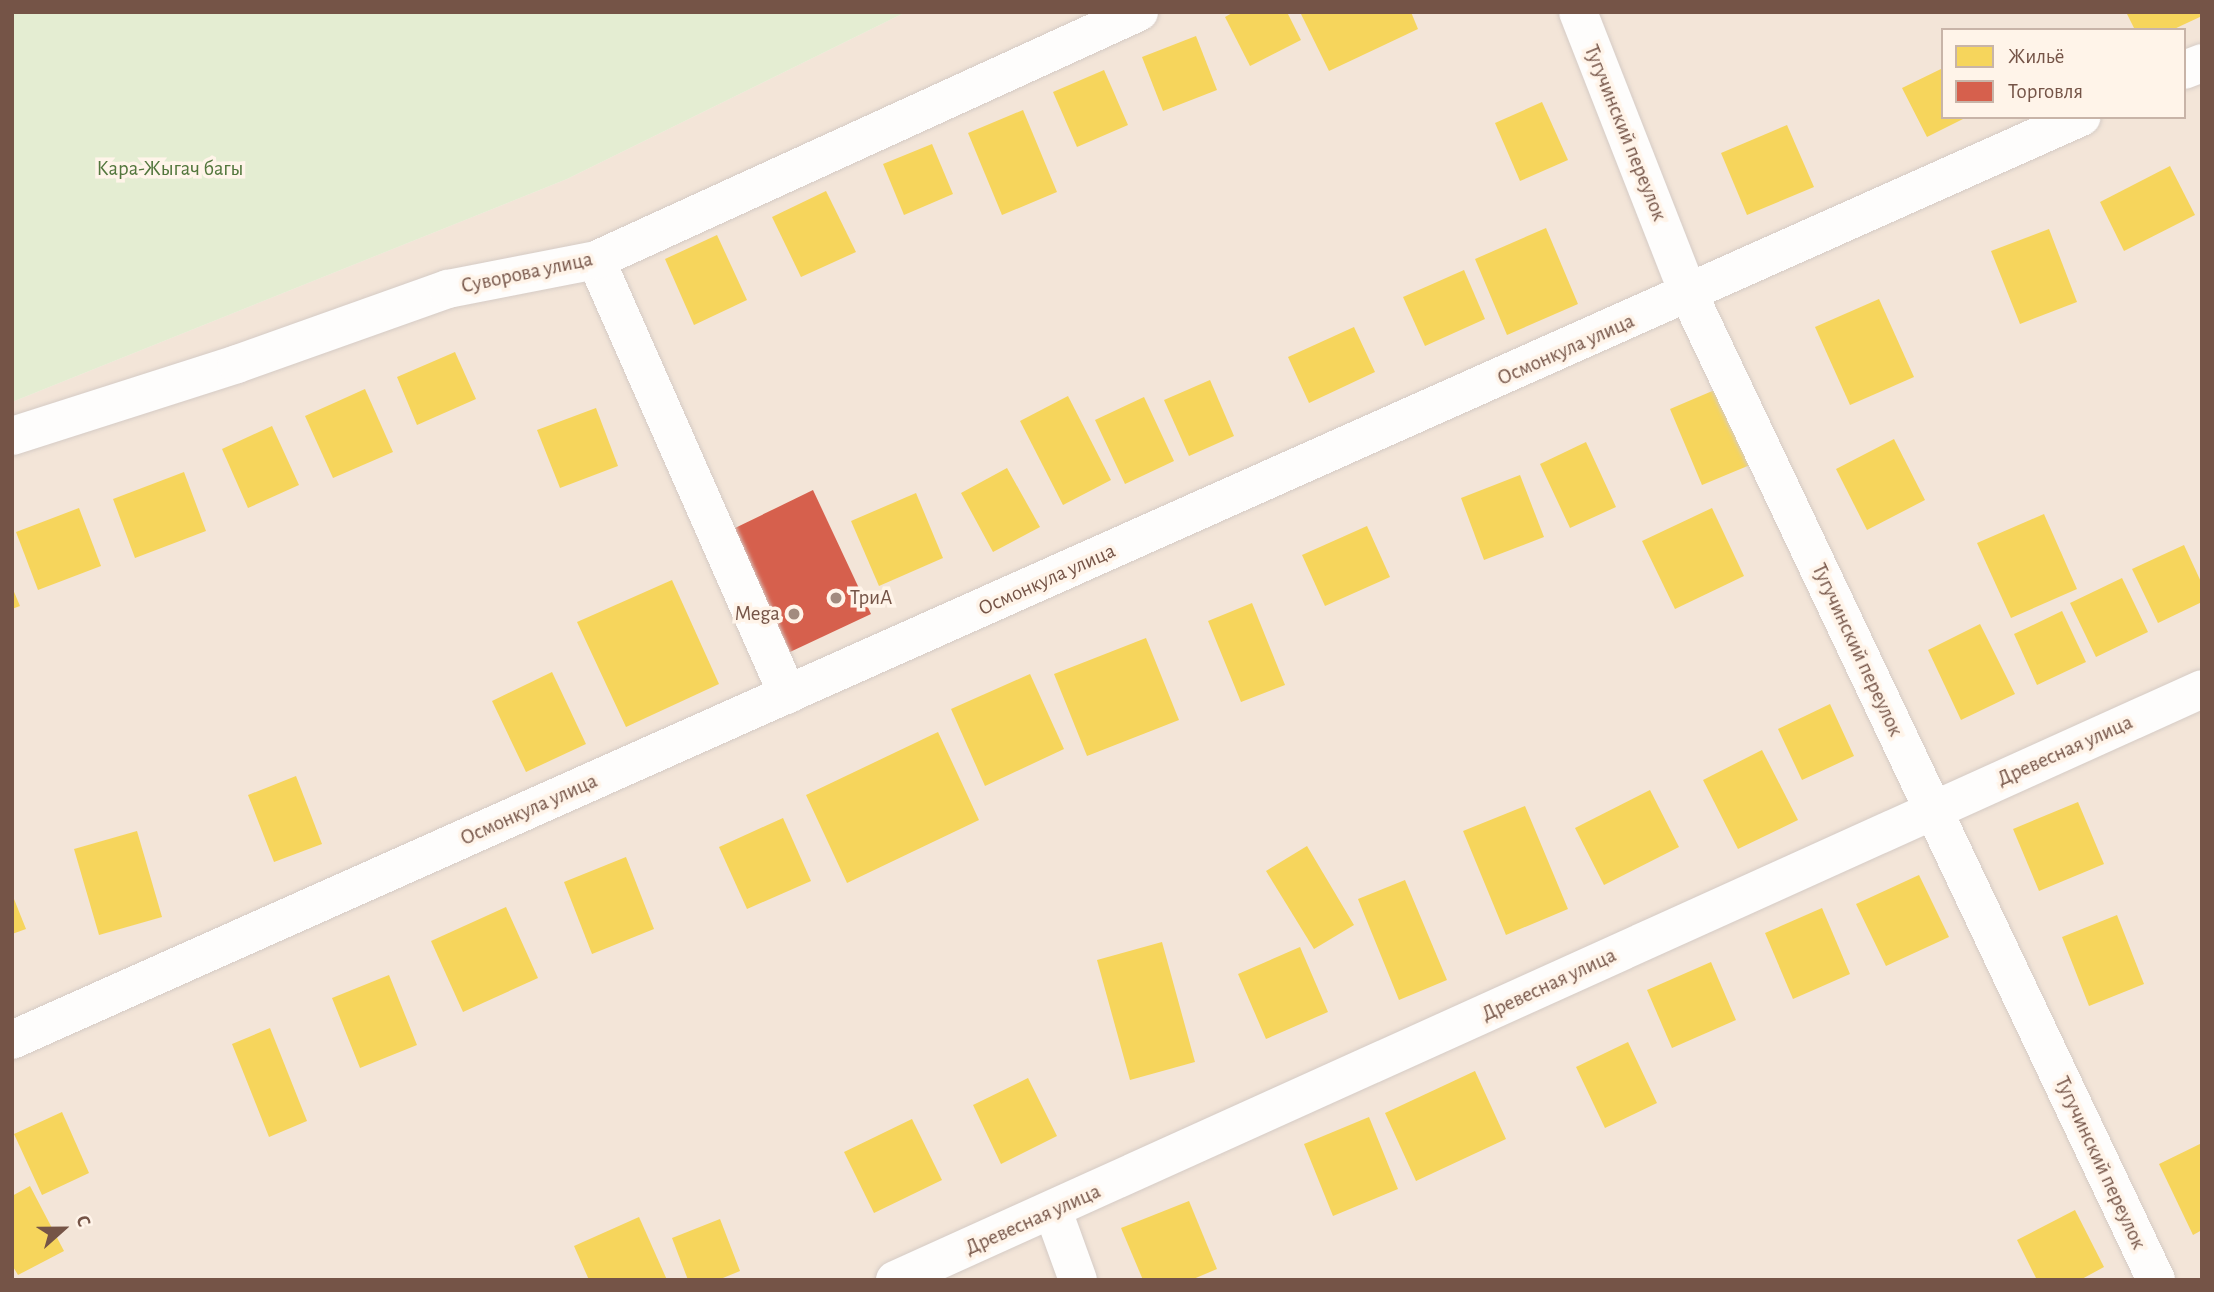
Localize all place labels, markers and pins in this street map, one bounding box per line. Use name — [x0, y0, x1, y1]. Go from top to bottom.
place label: ТриА — [850, 585, 892, 611]
marker: ТриА — [828, 590, 844, 606]
place label: Mega — [735, 601, 780, 627]
marker: Mega — [786, 606, 802, 622]

